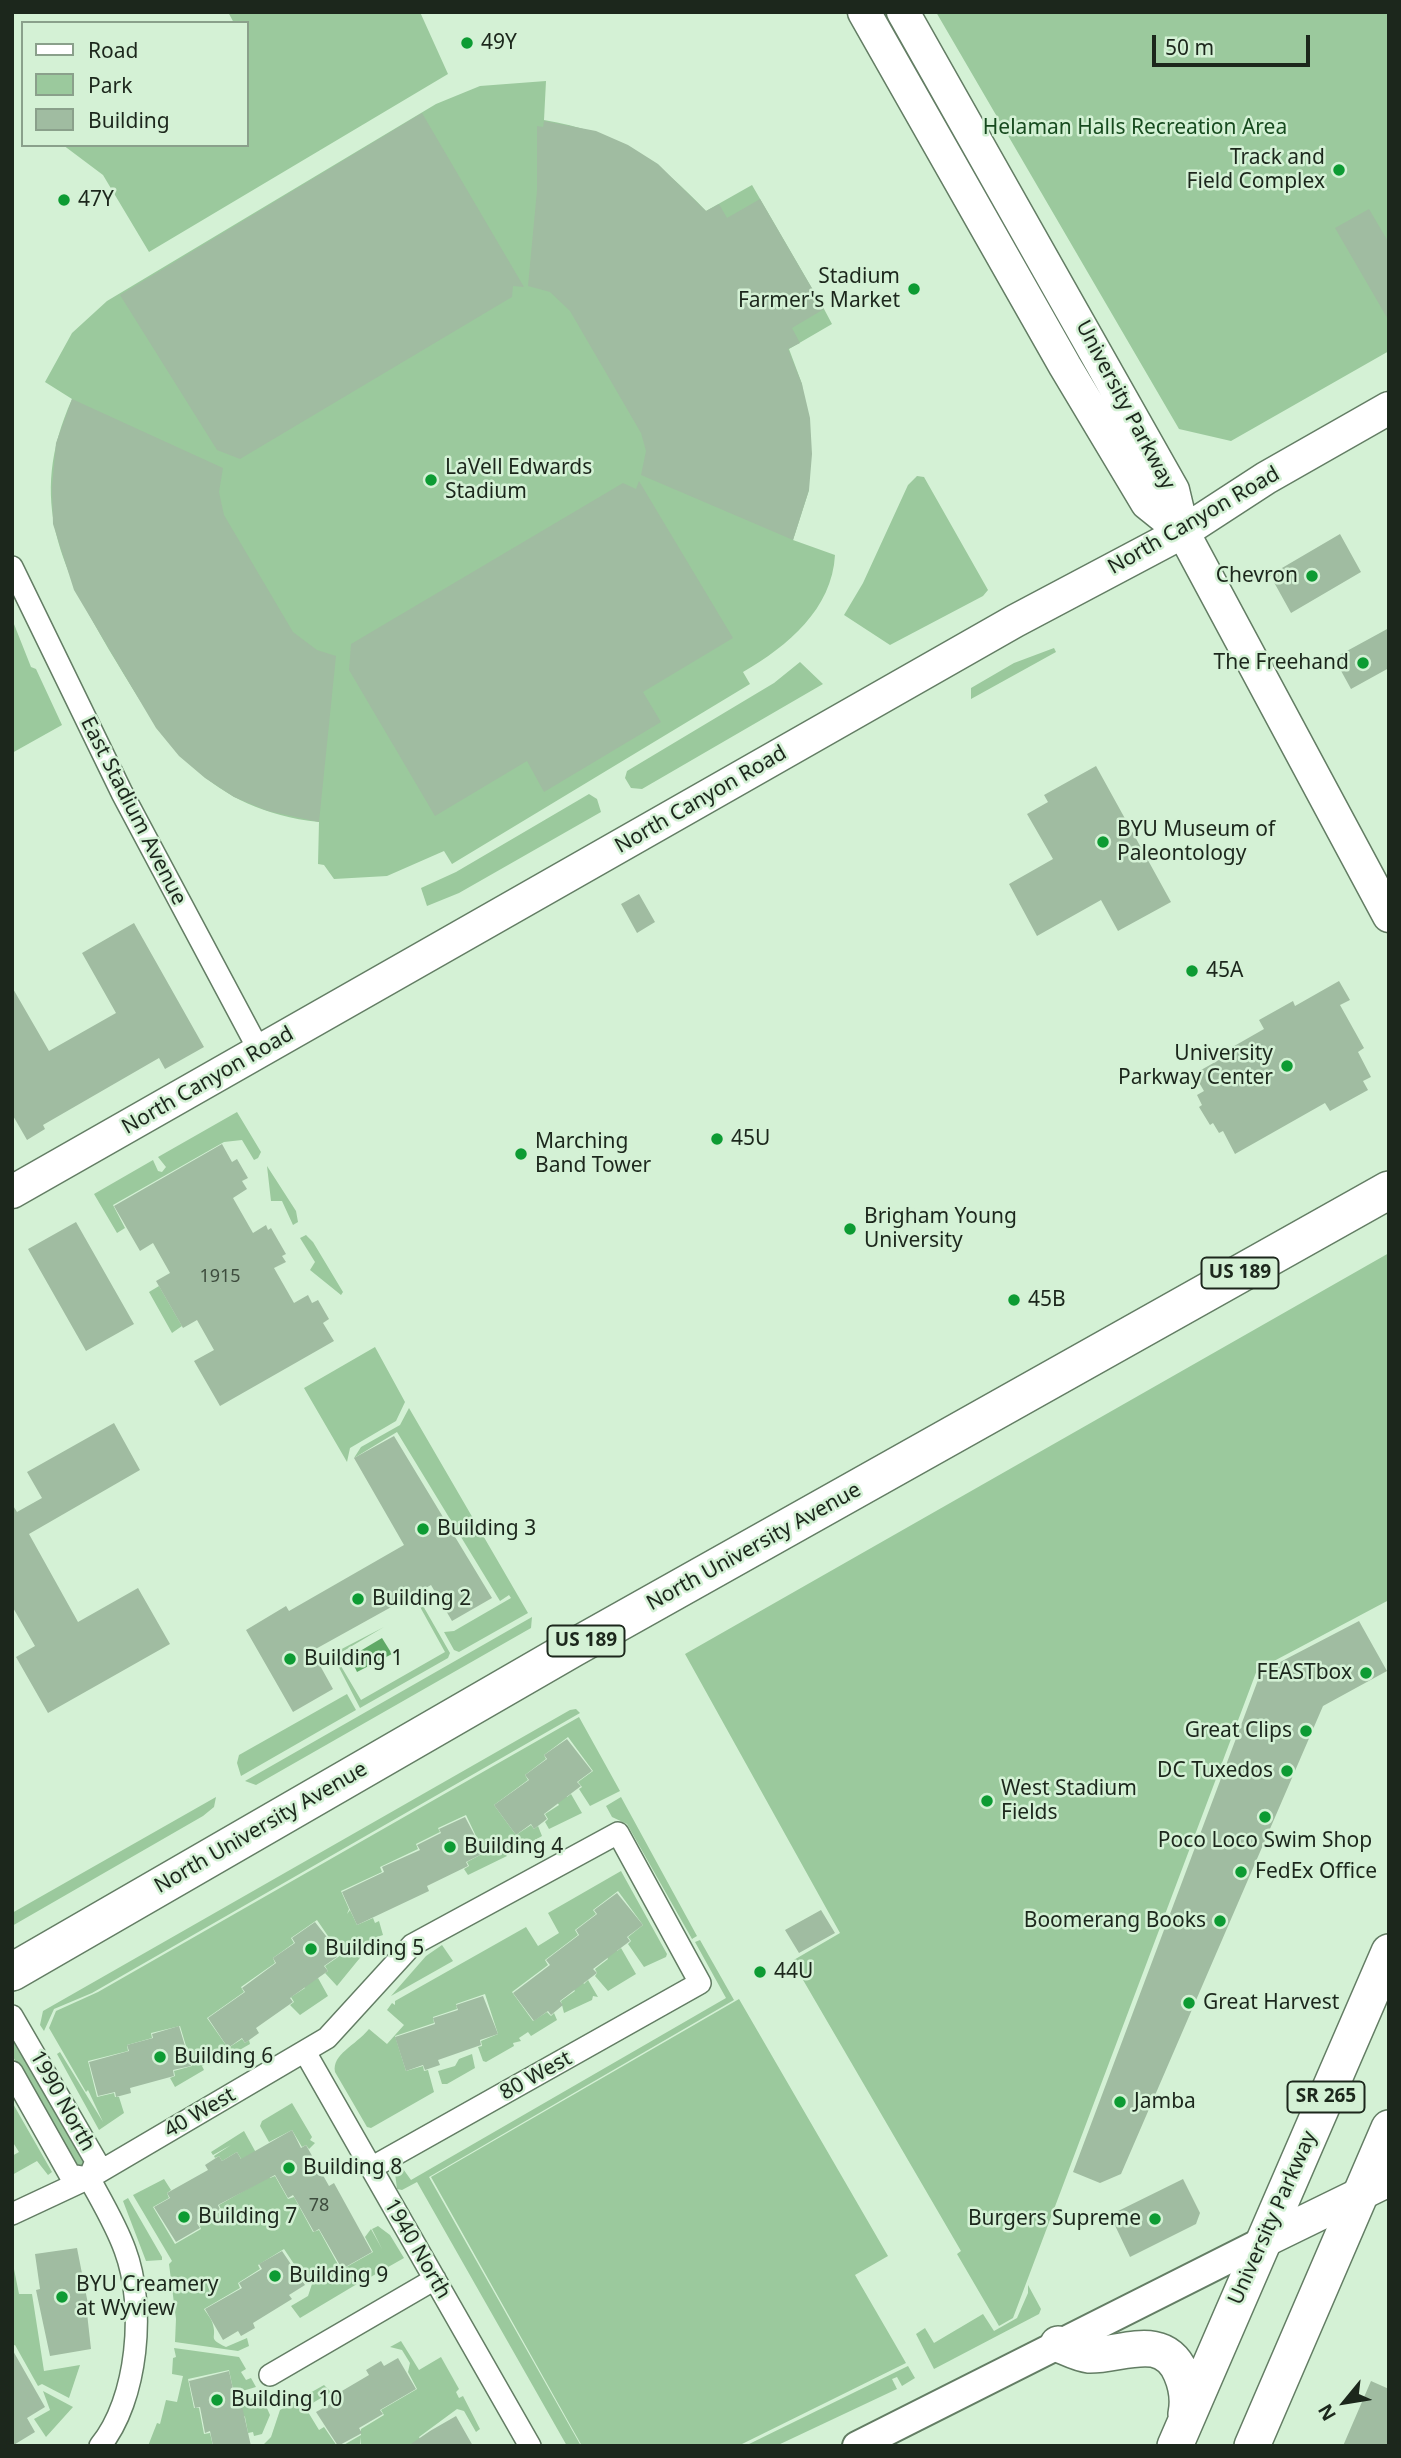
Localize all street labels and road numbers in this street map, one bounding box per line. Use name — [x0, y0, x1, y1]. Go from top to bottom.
street label: University Parkway — [1070, 316, 1180, 494]
street label: North Canyon Road — [1104, 462, 1284, 580]
street label: East Stadium Avenue — [75, 713, 191, 909]
street label: North Canyon Road — [611, 741, 791, 859]
street label: North Canyon Road — [118, 1022, 298, 1140]
road number: US 189 — [1202, 1258, 1278, 1288]
street label: North University Avenue — [642, 1478, 866, 1616]
road number: US 189 — [548, 1625, 624, 1656]
street label: North University Avenue — [150, 1757, 372, 1899]
street label: 1990 North — [24, 2046, 100, 2156]
street label: 80 West — [496, 2046, 576, 2106]
road number: SR 265 — [1288, 2082, 1364, 2112]
street label: 40 West — [160, 2083, 240, 2143]
street label: University Parkway — [1223, 2127, 1323, 2309]
street label: 1940 North — [378, 2194, 456, 2304]

